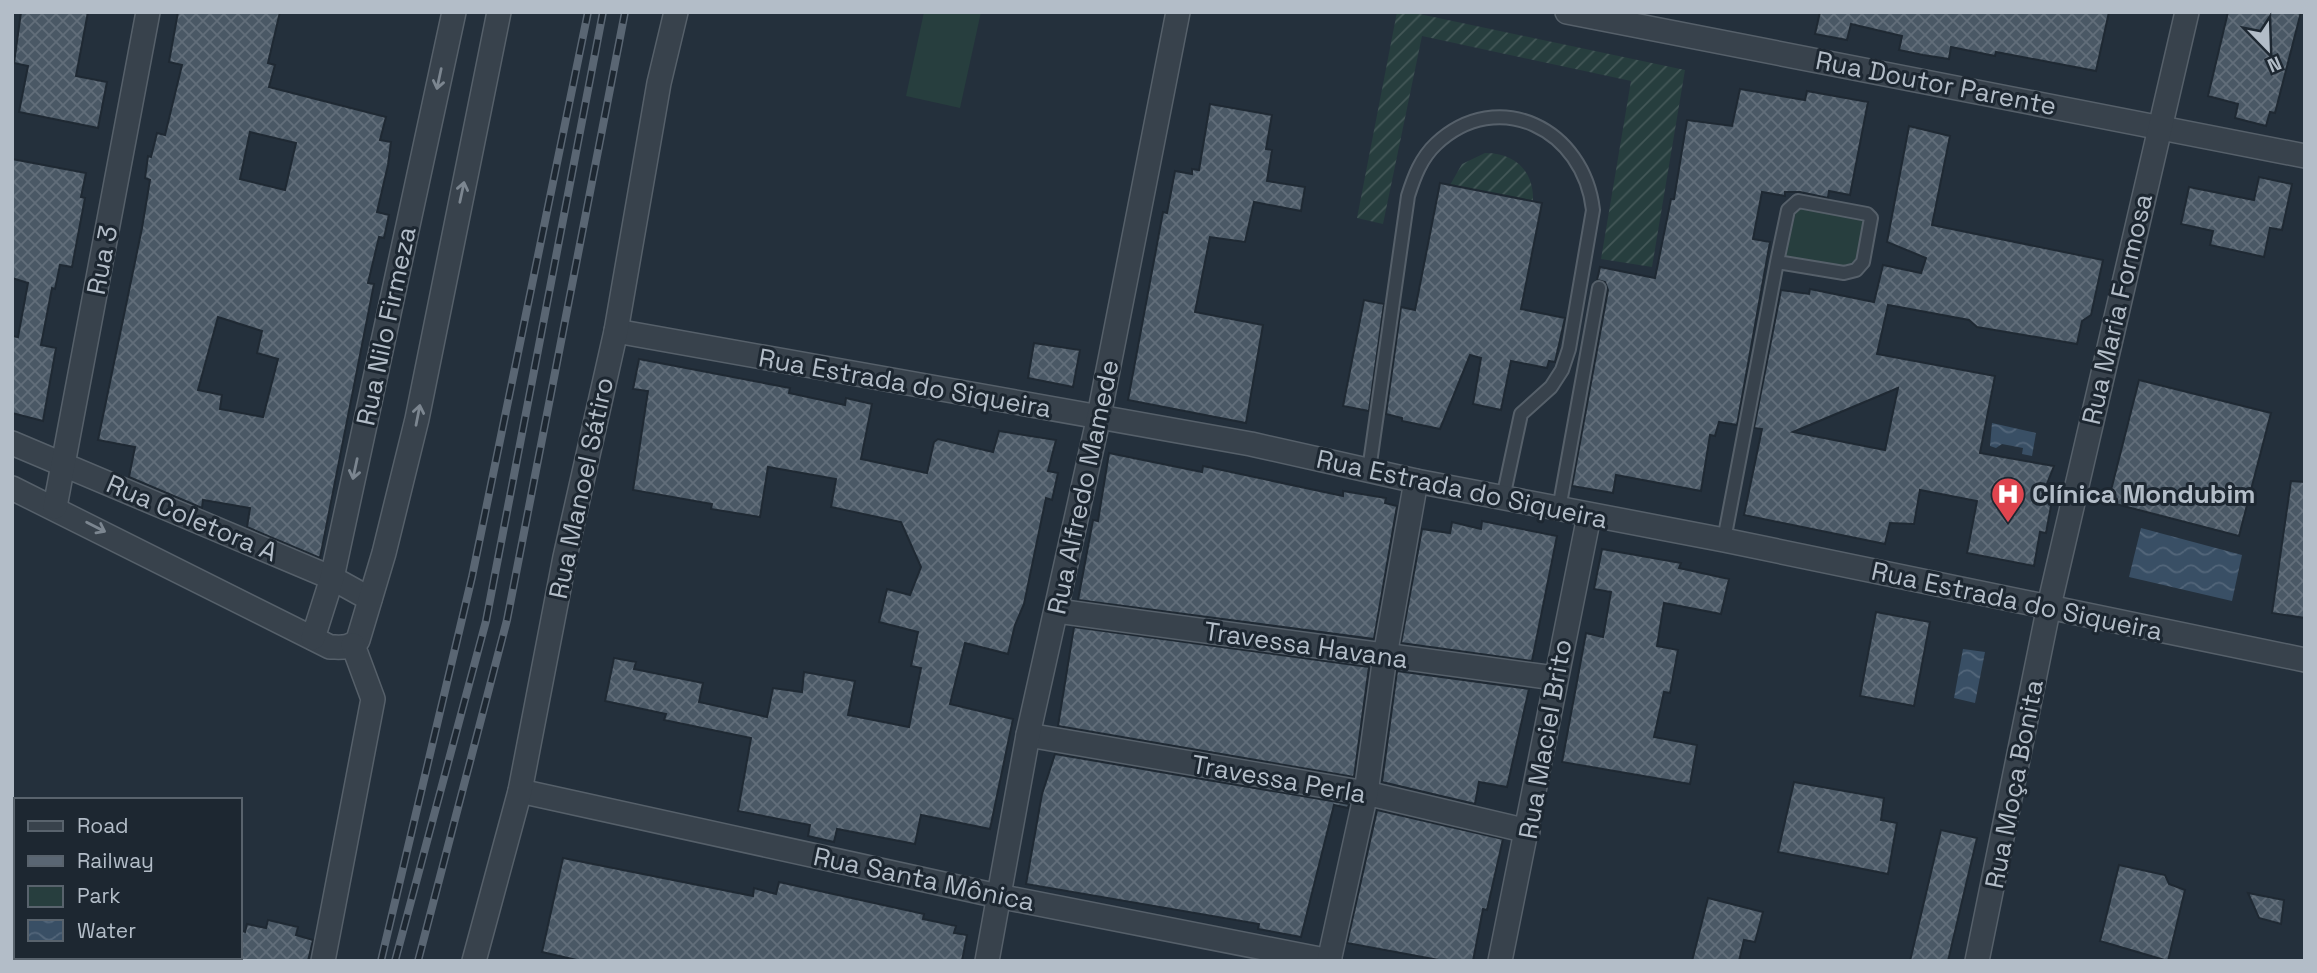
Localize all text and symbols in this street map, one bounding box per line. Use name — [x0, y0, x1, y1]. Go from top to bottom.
north arrow — [2233, 14, 2303, 84]
street label: Rua Doutor Parente — [1813, 43, 2059, 123]
text: N — [2264, 50, 2285, 78]
one-way arrow — [432, 67, 446, 90]
one-way arrow — [456, 181, 470, 204]
street label: Rua Maria Formosa — [2074, 190, 2160, 428]
street label: Rua 3 — [79, 223, 125, 297]
street label: Rua Nilo Firmeza — [348, 223, 424, 429]
street label: Rua Estrada do Siqueira — [756, 340, 1054, 426]
street label: Rua Alfredo Mamede — [1039, 357, 1127, 617]
street label: Rua Manoel Sátiro — [541, 374, 621, 602]
one-way arrow — [411, 404, 425, 427]
street label: Rua Estrada do Siqueira — [1313, 442, 1611, 536]
one-way arrow — [348, 457, 362, 480]
street label: Rua Coletora A — [101, 467, 283, 569]
hospital icon: Clínica Mondubim — [1989, 475, 2027, 524]
place label: Clínica Mondubim — [2032, 477, 2256, 511]
one-way arrow — [85, 521, 106, 535]
street label: Rua Estrada do Siqueira — [1868, 554, 2166, 648]
street label: Travessa Havana — [1202, 614, 1410, 676]
street label: Rua Maciel Brito — [1511, 636, 1579, 842]
street label: Rua Moça Bonita — [1977, 677, 2051, 891]
street label: Travessa Perla — [1189, 747, 1369, 811]
legend — [14, 798, 242, 959]
text: Road — [77, 812, 129, 839]
street label: Rua Santa Mônica — [810, 839, 1038, 919]
text: Railway — [77, 847, 154, 874]
text: Park — [77, 882, 121, 909]
text: Water — [77, 917, 136, 944]

